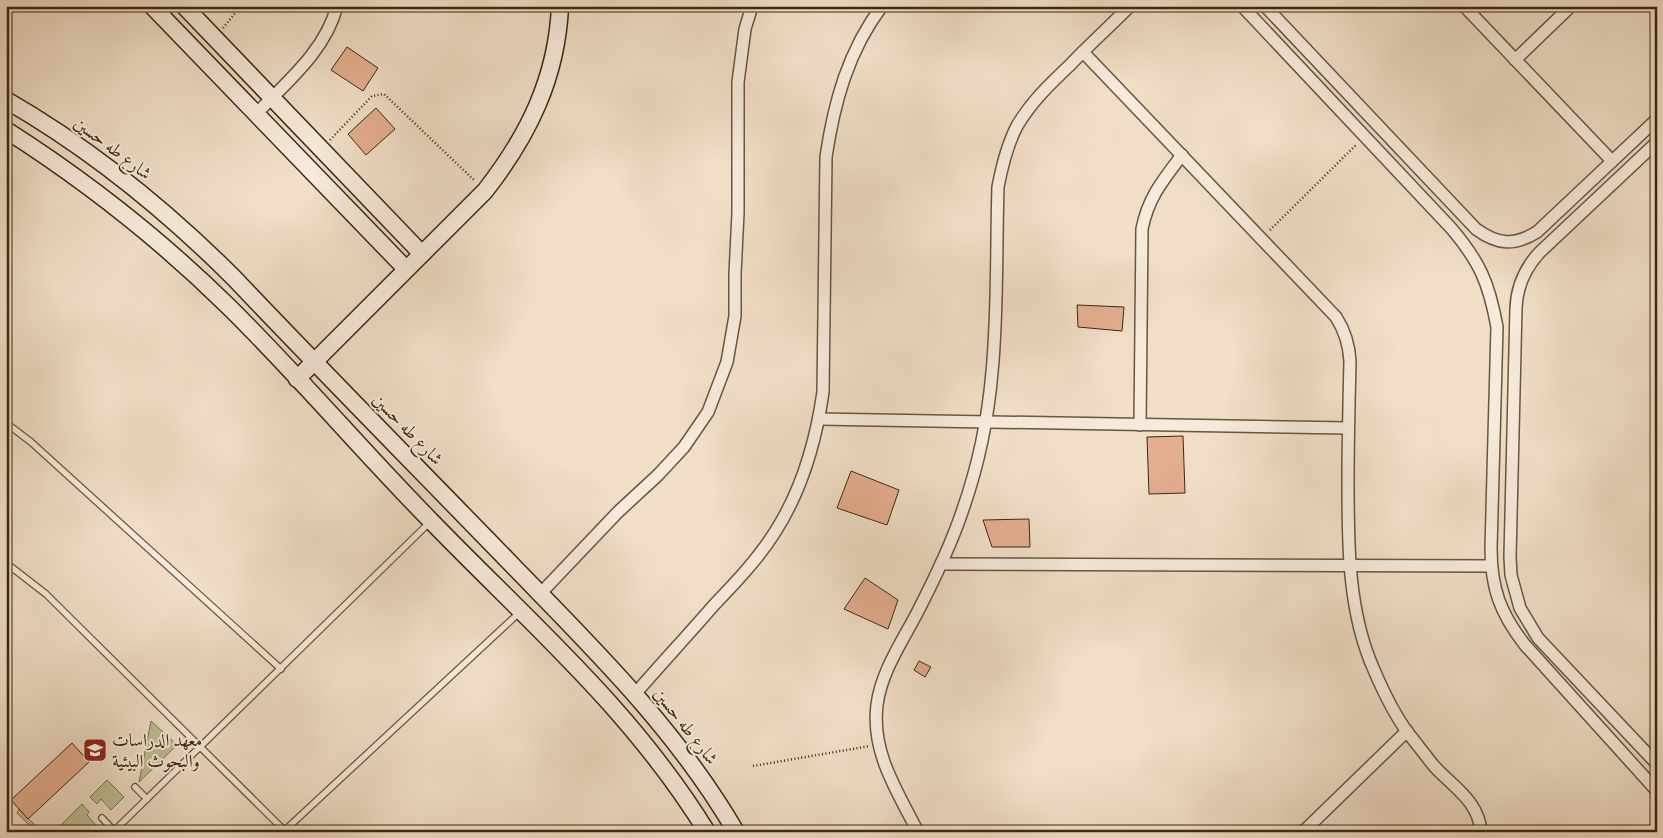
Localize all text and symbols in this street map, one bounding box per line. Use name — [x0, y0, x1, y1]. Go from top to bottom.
street label: شارع طه حسين — [67, 112, 156, 188]
street label: شارع طه حسين — [365, 388, 448, 472]
street label: شارع طه حسين — [646, 683, 723, 771]
place label: معهد الدراسات والبحوث البيئية — [112, 729, 202, 776]
school or university icon: معهد الدراسات والبحوث البيئية — [82, 737, 108, 763]

